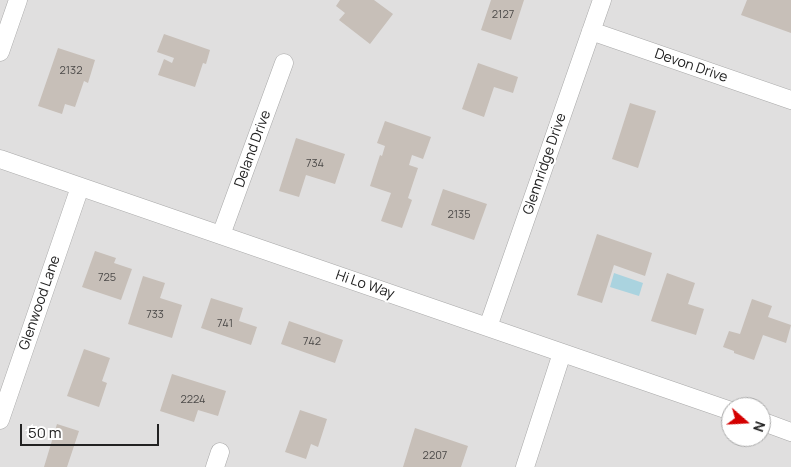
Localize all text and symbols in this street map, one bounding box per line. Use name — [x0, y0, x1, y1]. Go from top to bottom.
house number: 2127 — [492, 8, 514, 22]
street label: Devon Drive — [652, 46, 730, 86]
house number: 2132 — [60, 64, 82, 78]
street label: Deland Drive — [231, 108, 275, 190]
street label: Glennridge Drive — [520, 111, 570, 217]
house number: 734 — [306, 157, 324, 171]
house number: 2135 — [448, 208, 470, 222]
street label: Glenwood Lane — [16, 253, 64, 353]
street label: Hi Lo Way — [333, 267, 397, 303]
house number: 725 — [98, 271, 116, 285]
house number: 733 — [146, 308, 164, 322]
house number: 741 — [217, 317, 233, 331]
house number: 742 — [303, 335, 321, 349]
house number: 2224 — [180, 393, 206, 407]
north arrow — [721, 397, 771, 447]
scale bar — [22, 414, 161, 446]
text: N — [749, 419, 770, 435]
text: 50 m — [28, 422, 62, 443]
house number: 2207 — [423, 449, 447, 463]

